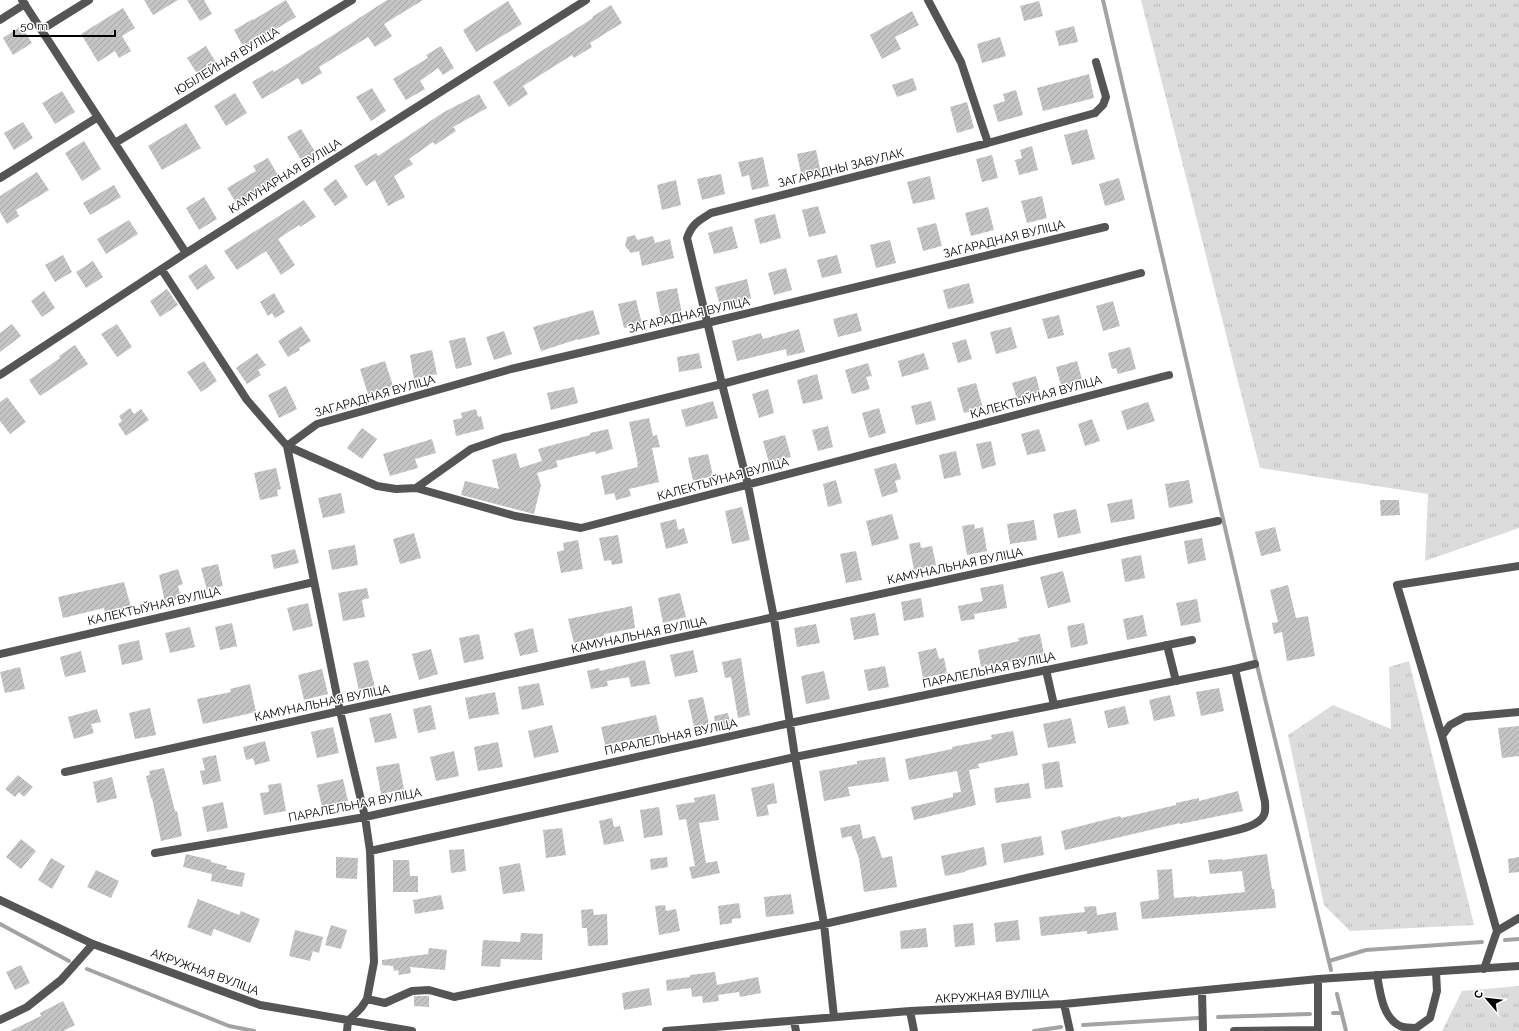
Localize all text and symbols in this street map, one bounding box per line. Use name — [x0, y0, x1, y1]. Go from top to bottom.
scale bar — [14, 12, 115, 38]
text: 50 m — [20, 19, 48, 33]
street label: ЮБІЛЕЙНАЯ ВУЛІЦА — [172, 24, 282, 98]
street label: КАМУНАРНАЯ ВУЛІЦА — [226, 136, 344, 216]
street label: ЗАГАРАДНЫ ЗАВУЛАК — [777, 145, 906, 190]
street label: ЗАГАРАДНАЯ ВУЛІЦА — [942, 217, 1066, 261]
street label: ЗАГАРАДНАЯ ВУЛІЦА — [627, 294, 751, 336]
street label: ЗАГАРАДНАЯ ВУЛІЦА — [313, 372, 437, 420]
street label: КАЛЕКТЫЎНАЯ ВУЛІЦА — [969, 373, 1103, 421]
street label: КАЛЕКТЫЎНАЯ ВУЛІЦА — [656, 455, 790, 503]
street label: КАМУНАЛЬНАЯ ВУЛІЦА — [886, 545, 1024, 587]
street label: КАЛЕКТЫЎНАЯ ВУЛІЦА — [86, 584, 222, 628]
street label: КАМУНАЛЬНАЯ ВУЛІЦА — [570, 614, 708, 656]
street label: ПАРАЛЕЛЬНАЯ ВУЛІЦА — [921, 649, 1057, 691]
street label: КАМУНАЛЬНАЯ ВУЛІЦА — [253, 682, 391, 724]
street label: ПАРАЛЕЛЬНАЯ ВУЛІЦА — [603, 716, 739, 758]
street label: ПАРАЛЕЛЬНАЯ ВУЛІЦА — [287, 785, 423, 825]
street label: АКРУЖНАЯ ВУЛІЦА — [149, 946, 261, 998]
north arrow — [1467, 979, 1507, 1019]
street label: АКРУЖНАЯ ВУЛІЦА — [935, 986, 1049, 1006]
text: С — [1471, 988, 1486, 1001]

